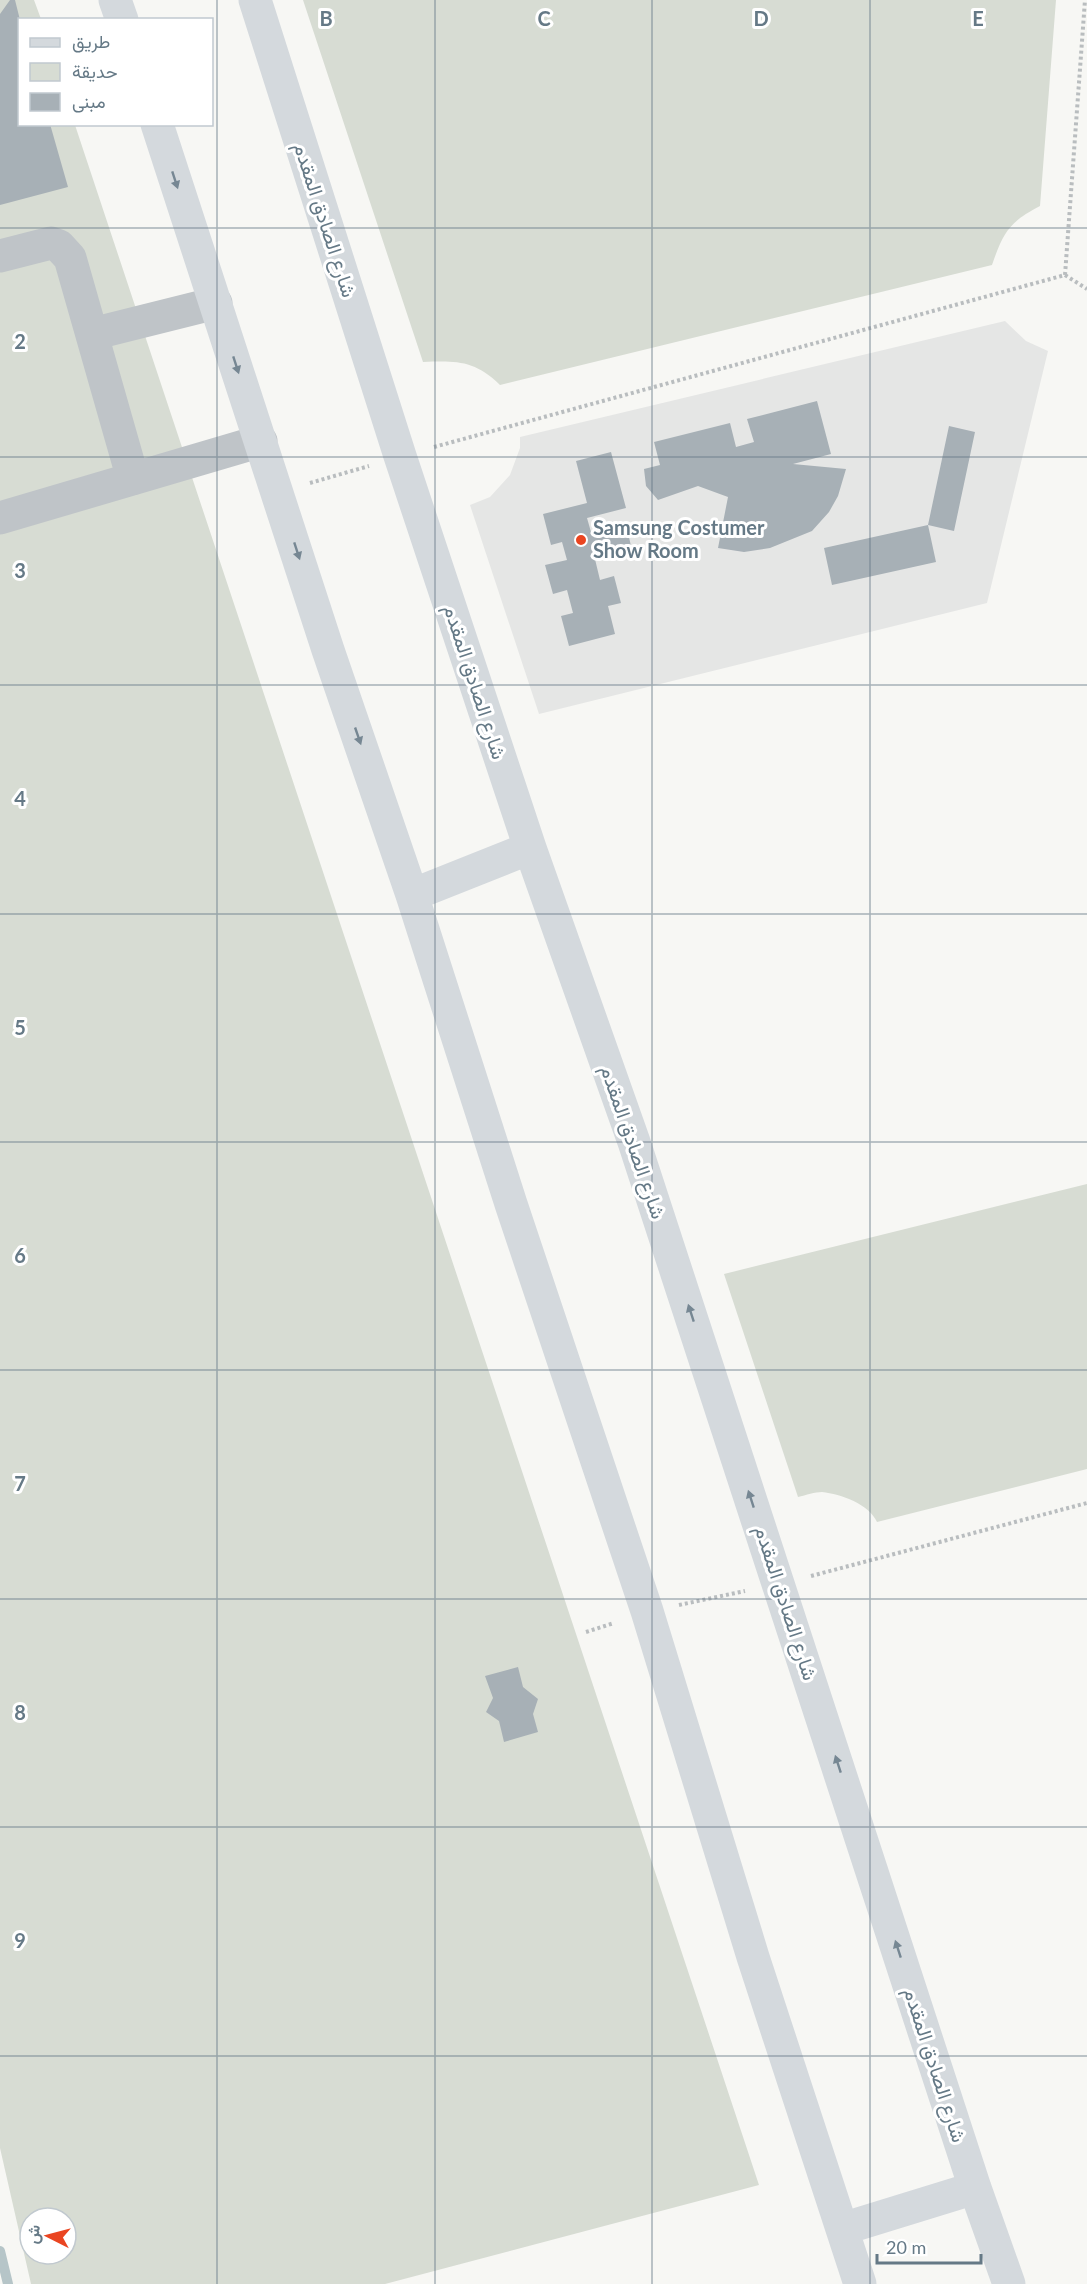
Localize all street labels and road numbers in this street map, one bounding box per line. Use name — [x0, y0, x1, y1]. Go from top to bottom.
street label: شارع الصادق المقدم — [287, 139, 362, 301]
street label: شارع الصادق المقدم — [437, 601, 512, 763]
street label: شارع الصادق المقدم — [594, 1062, 672, 1223]
street label: شارع الصادق المقدم — [748, 1522, 823, 1684]
street label: شارع الصادق المقدم — [897, 1984, 972, 2146]

